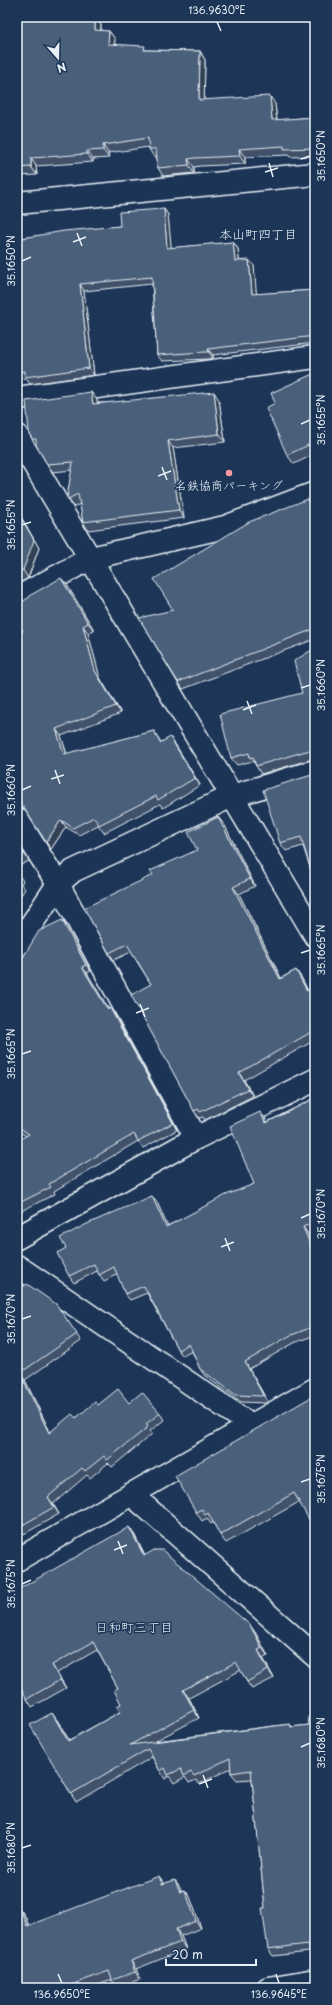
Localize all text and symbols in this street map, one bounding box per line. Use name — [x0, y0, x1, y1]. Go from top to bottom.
text: 136.9630°E — [188, 2, 246, 17]
north arrow — [38, 38, 78, 78]
text: N — [54, 58, 69, 77]
text: 35.1650°N — [313, 130, 328, 182]
district label: 本山町四丁目 — [219, 224, 297, 243]
text: 35.1650°N — [3, 235, 18, 287]
text: 35.1655°N — [313, 394, 328, 445]
marker: 名鉄協商パーキング — [224, 468, 234, 478]
place label: 名鉄協商パーキング — [175, 476, 283, 494]
text: 35.1655°N — [3, 499, 18, 550]
text: 35.1660°N — [313, 659, 328, 711]
text: 35.1660°N — [3, 764, 18, 816]
text: 35.1665°N — [313, 924, 328, 976]
text: 35.1665°N — [3, 1028, 18, 1080]
text: 35.1670°N — [313, 1189, 328, 1239]
text: 35.1670°N — [3, 1294, 18, 1344]
text: 35.1675°N — [313, 1454, 328, 1504]
text: 35.1675°N — [3, 1559, 18, 1609]
district label: 日和町三丁目 — [95, 1617, 173, 1636]
text: 35.1680°N — [313, 1717, 328, 1769]
text: 35.1680°N — [3, 1822, 18, 1874]
scale bar — [166, 1941, 256, 1967]
text: 20 m — [172, 1945, 203, 1963]
text: 136.9650°E — [34, 1986, 90, 2001]
text: 136.9645°E — [251, 1986, 307, 2001]

